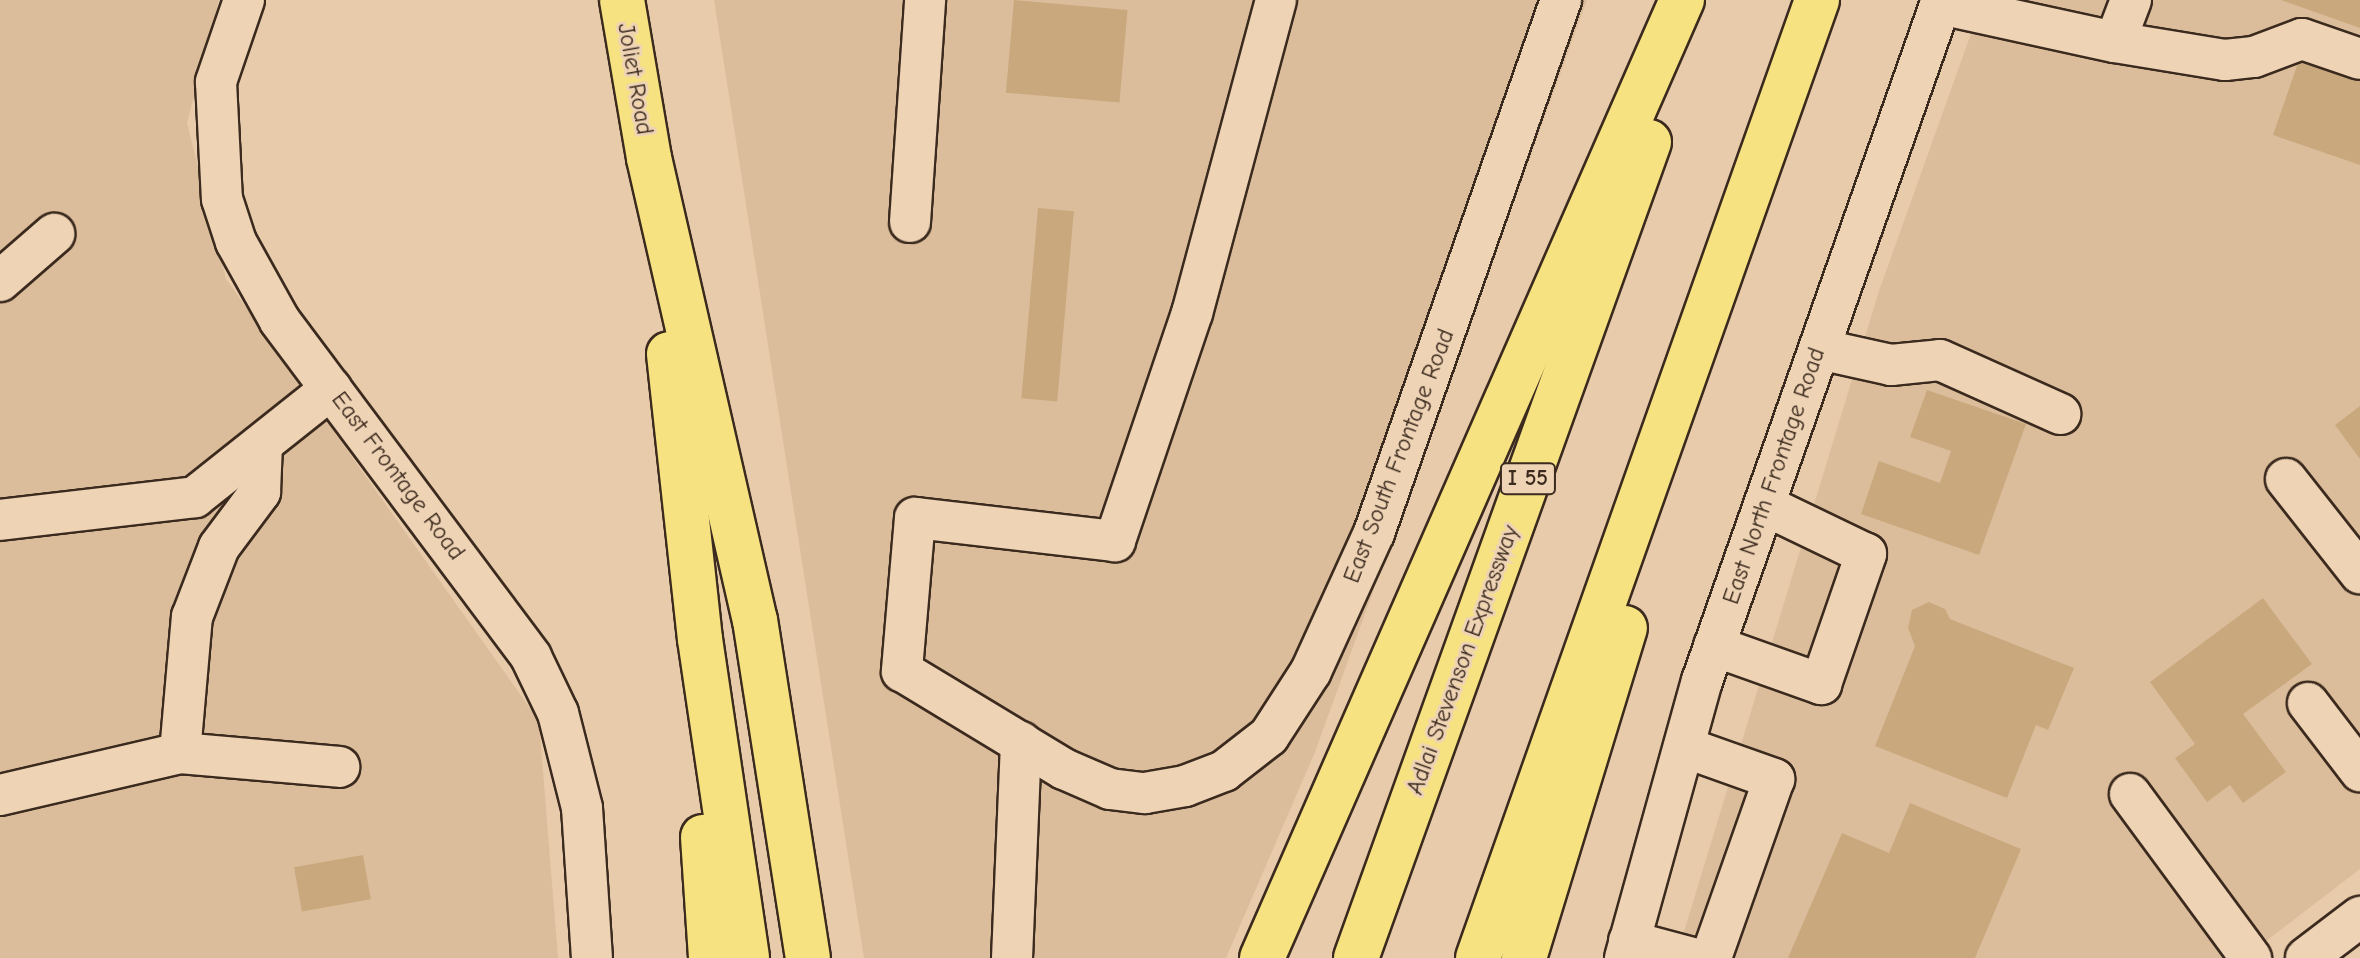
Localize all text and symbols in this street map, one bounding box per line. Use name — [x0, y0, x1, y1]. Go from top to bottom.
street label: Joliet Road — [611, 21, 659, 137]
street label: East South Frontage Road — [1337, 325, 1461, 587]
street label: East North Frontage Road — [1717, 344, 1831, 608]
street label: East Frontage Road — [325, 386, 471, 566]
road number: I 55 — [1498, 461, 1558, 497]
street label: Adlai Stevenson Expressway — [1401, 521, 1525, 799]

